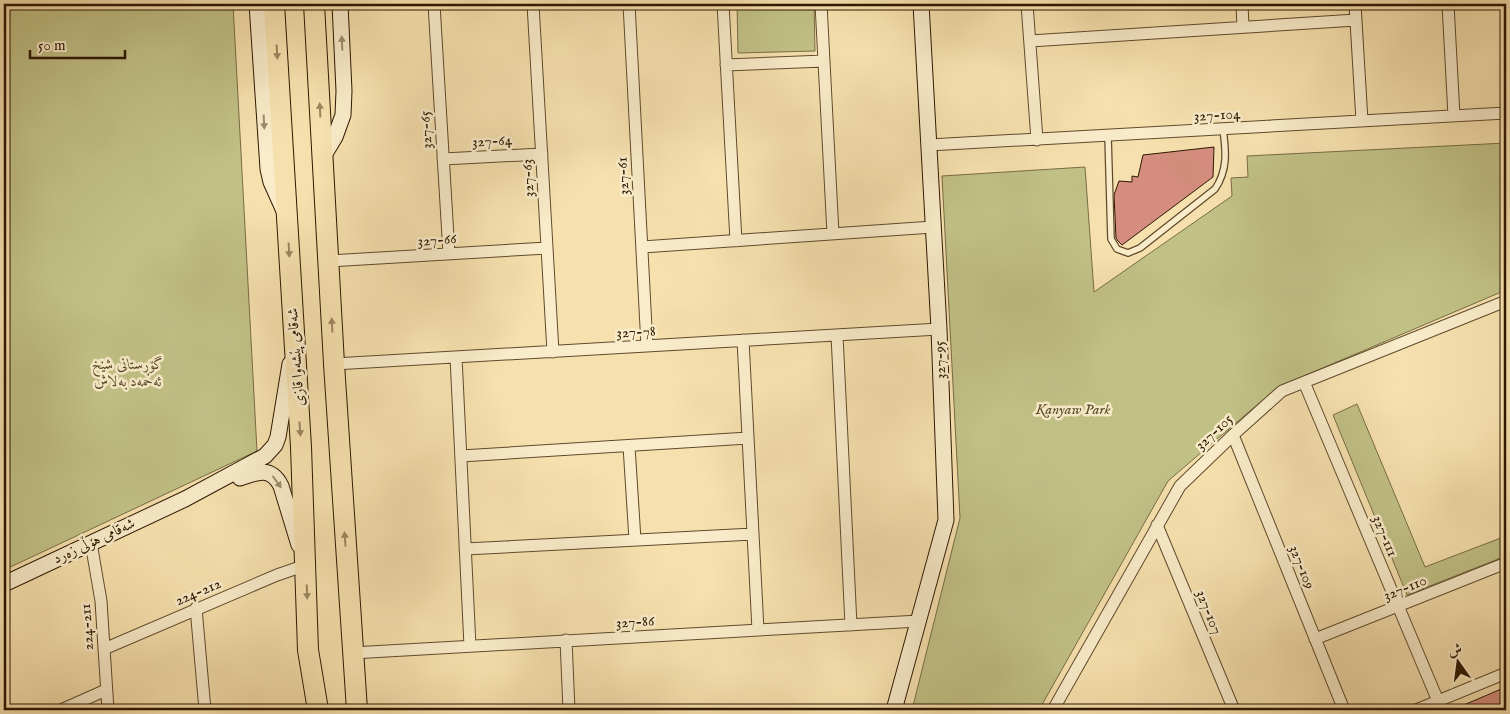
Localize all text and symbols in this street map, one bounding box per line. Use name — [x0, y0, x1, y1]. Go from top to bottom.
scale bar — [30, 28, 125, 60]
one-way arrow — [337, 35, 345, 51]
text: 50 m — [38, 36, 66, 55]
one-way arrow — [274, 45, 282, 61]
one-way arrow — [316, 102, 324, 118]
street label: 327-104 — [1193, 104, 1241, 126]
street label: 327-65 — [415, 110, 436, 150]
one-way arrow — [261, 115, 269, 131]
street label: 327-64 — [471, 130, 513, 152]
street label: 327-61 — [613, 156, 633, 196]
street label: 327-63 — [518, 158, 538, 198]
street label: 327-66 — [417, 229, 458, 251]
one-way arrow — [286, 242, 294, 258]
street label: شەقامی پێشەوا قازی — [283, 307, 309, 407]
one-way arrow — [328, 317, 336, 333]
street label: 327-78 — [616, 321, 656, 343]
street label: 327-95 — [930, 340, 950, 380]
park label: گۆڕستانی شێخ ئەحمەد بەلاش — [92, 355, 164, 391]
park label: Kanyaw Park — [1035, 400, 1110, 419]
street label: 327-105 — [1191, 409, 1237, 454]
one-way arrow — [297, 421, 305, 437]
one-way arrow — [272, 475, 282, 489]
street label: 327-111 — [1368, 512, 1402, 560]
street label: شەقامی هۆڵی زەرد — [49, 513, 138, 568]
one-way arrow — [341, 531, 349, 547]
street label: 327-109 — [1285, 542, 1319, 592]
street label: 327-110 — [1381, 571, 1429, 605]
street label: 224-212 — [172, 574, 224, 610]
one-way arrow — [303, 584, 311, 600]
street label: 327-107 — [1192, 587, 1226, 637]
street label: 224-211 — [76, 603, 98, 651]
street label: 327-86 — [615, 611, 655, 632]
north arrow — [1432, 636, 1482, 686]
text: ش — [1446, 640, 1464, 661]

